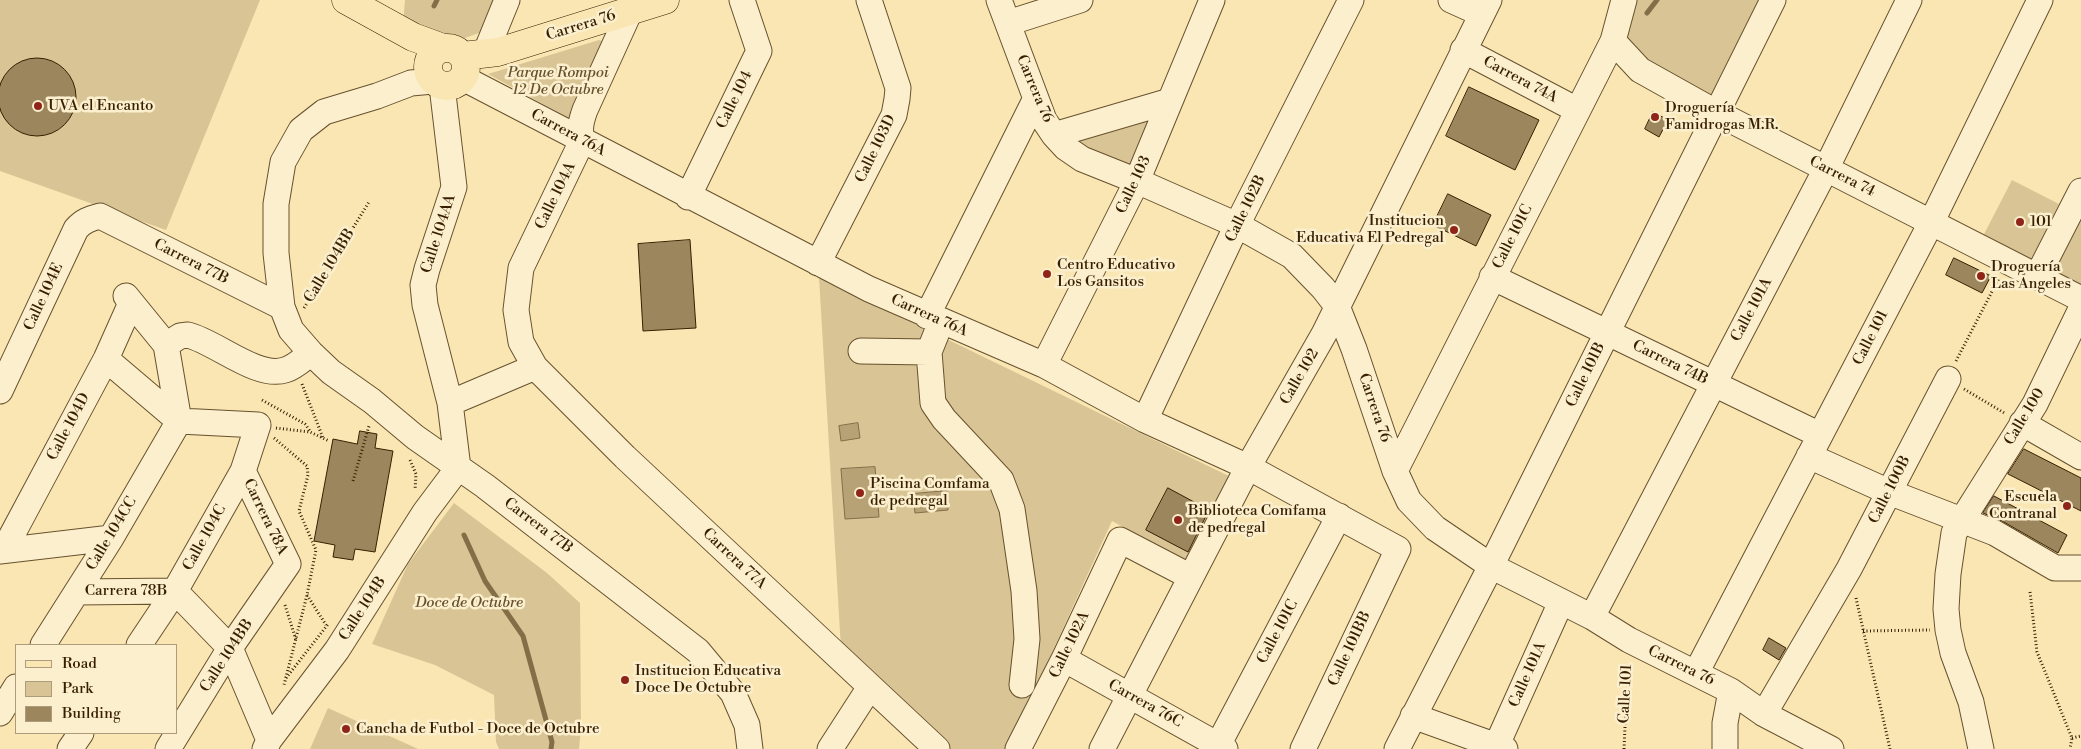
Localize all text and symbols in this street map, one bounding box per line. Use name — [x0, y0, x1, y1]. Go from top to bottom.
street label: Carrera 76 — [544, 7, 618, 45]
street label: Carrera 76 — [1012, 52, 1056, 126]
street label: Carrera 74A — [1480, 53, 1560, 107]
park label: Parque Rompoi 12 De Octubre — [507, 64, 609, 99]
street label: Calle 104 — [713, 68, 757, 132]
place label: UVA el Encanto — [48, 97, 154, 115]
place label: Droguería Famidrogas M.R. — [1665, 99, 1778, 134]
marker: UVA el Encanto — [32, 100, 44, 112]
street label: Carrera 76A — [527, 106, 609, 160]
marker: Droguería Famidrogas M.R. — [1649, 111, 1661, 123]
street label: Calle 103D — [852, 112, 900, 186]
street label: Calle 103 — [1113, 153, 1155, 217]
street label: Carrera 74 — [1806, 153, 1878, 201]
street label: Calle 104A — [532, 159, 580, 233]
street label: Calle 102B — [1222, 173, 1270, 245]
street label: Calle 104AA — [418, 192, 460, 276]
street label: Calle 101C — [1489, 202, 1537, 272]
place label: Institucion Educativa El Pedregal — [1296, 212, 1444, 247]
place label: 101 — [2030, 213, 2052, 231]
marker: 101 — [2014, 216, 2026, 228]
marker: Institucion Educativa El Pedregal — [1448, 224, 1460, 236]
street label: Calle 104BB — [301, 226, 359, 306]
street label: Carrera 77B — [151, 236, 231, 288]
place label: Centro Educativo Los Gansitos — [1057, 256, 1175, 291]
place label: Droguería Las Ángeles — [1991, 258, 2071, 293]
street label: Calle 104E — [20, 260, 68, 334]
marker: Centro Educativo Los Gansitos — [1041, 268, 1053, 280]
marker: Droguería Las Ángeles — [1975, 270, 1987, 282]
street label: Calle 101A — [1728, 275, 1776, 345]
street label: Carrera 76A — [888, 291, 970, 341]
street label: Calle 101 — [1850, 307, 1892, 369]
street label: Carrera 74B — [1629, 337, 1711, 389]
street label: Calle 101B — [1563, 340, 1609, 410]
street label: Calle 102 — [1277, 346, 1323, 408]
street label: Carrera 76 — [1354, 371, 1394, 445]
street label: Calle 100 — [2001, 385, 2049, 449]
street label: Calle 104D — [44, 390, 94, 464]
street label: Calle 100B — [1865, 453, 1915, 527]
place label: Piscina Comfama de pedregal — [870, 475, 990, 510]
street label: Carrera 78A — [239, 476, 291, 558]
marker: Piscina Comfama de pedregal — [854, 487, 866, 499]
place label: Escuela Contranal — [1989, 488, 2057, 523]
street label: Calle 104CC — [83, 494, 141, 574]
street label: Carrera 77B — [500, 494, 576, 558]
marker: Escuela Contranal — [2061, 500, 2073, 512]
street label: Calle 104C — [180, 502, 230, 574]
place label: Biblioteca Comfama de pedregal — [1188, 502, 1326, 537]
marker: Biblioteca Comfama de pedregal — [1172, 514, 1184, 526]
street label: Carrera 77A — [698, 525, 770, 593]
street label: Calle 104B — [336, 574, 390, 644]
street label: Carrera 78B — [85, 582, 167, 600]
park label: Doce de Octubre — [415, 594, 523, 612]
street label: Calle 101C — [1254, 597, 1302, 667]
street label: Calle 102A — [1046, 609, 1094, 681]
street label: Calle 101BB — [1325, 609, 1375, 689]
street label: Calle 104BB — [197, 616, 257, 696]
street label: Calle 101A — [1506, 640, 1550, 710]
street label: Carrera 76 — [1645, 642, 1717, 690]
legend — [15, 644, 178, 734]
text: Road — [62, 654, 97, 673]
place label: Institucion Educativa Doce De Octubre — [635, 662, 781, 697]
street label: Calle 101 — [1615, 664, 1637, 724]
marker: Institucion Educativa Doce De Octubre — [619, 674, 631, 686]
street label: Carrera 76C — [1105, 676, 1185, 732]
text: Park — [62, 679, 93, 698]
text: Building — [62, 704, 121, 723]
place label: Cancha de Futbol - Doce de Octubre — [356, 720, 600, 738]
marker: Cancha de Futbol - Doce de Octubre — [340, 723, 352, 735]

